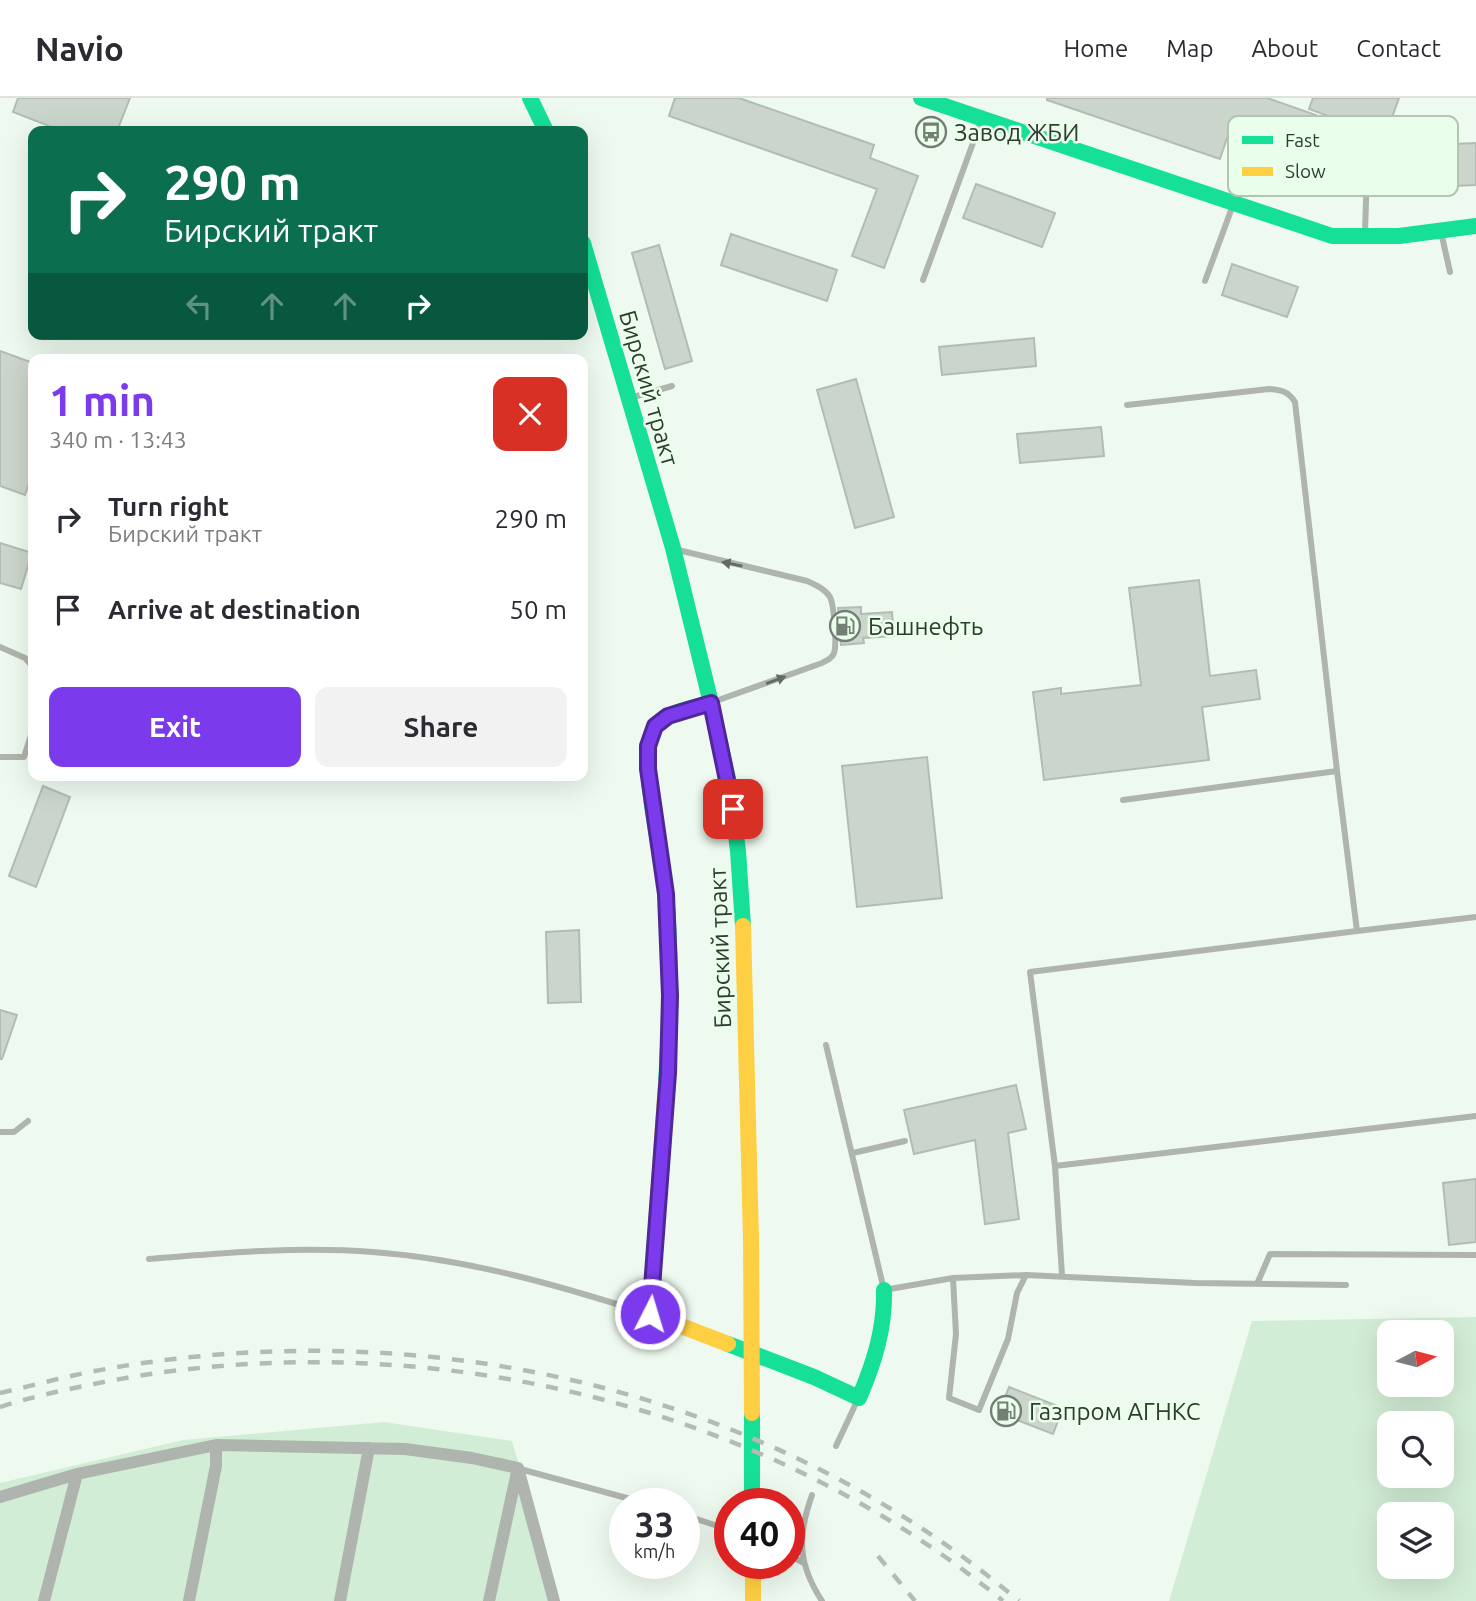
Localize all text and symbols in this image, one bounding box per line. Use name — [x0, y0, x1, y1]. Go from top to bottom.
text: Navio — [35, 30, 124, 67]
text: Home — [1063, 35, 1128, 62]
text: Map — [1166, 35, 1213, 62]
text: About — [1251, 35, 1318, 62]
text: Contact — [1356, 35, 1441, 62]
bus stop icon: Завод ЖБИ — [914, 115, 948, 149]
legend — [1228, 116, 1458, 196]
place label: Завод ЖБИ — [954, 119, 1079, 146]
text: Fast — [1285, 129, 1320, 151]
icon: right — [49, 154, 140, 245]
text: 290 m — [164, 154, 301, 209]
text: Slow — [1285, 160, 1326, 182]
text: Бирский тракт — [164, 212, 378, 248]
icon: left — [180, 287, 218, 325]
icon: ahead — [253, 287, 291, 325]
icon: ahead — [326, 287, 364, 325]
icon: right — [399, 287, 437, 325]
street label: Бирский тракт — [614, 307, 684, 469]
text: 1 min — [49, 377, 155, 424]
button: close — [493, 377, 567, 451]
text: 340 m · 13:43 — [49, 427, 187, 452]
text: Turn right — [108, 492, 229, 521]
icon: right — [49, 500, 87, 538]
text: 290 m — [495, 504, 567, 533]
text: Бирский тракт — [108, 521, 262, 546]
one-way arrow — [721, 558, 743, 569]
icon: arrive — [49, 591, 87, 629]
text: Arrive at destination — [108, 595, 361, 624]
text: 50 m — [509, 595, 567, 624]
fuel station icon: Башнефть — [828, 609, 862, 643]
place label: Башнефть — [868, 613, 983, 640]
one-way arrow — [765, 674, 786, 685]
button: Exit — [49, 687, 301, 767]
button: Share — [315, 687, 567, 767]
pin — [703, 779, 763, 839]
icon: arrive — [714, 790, 752, 828]
street label: Бирский тракт — [704, 867, 736, 1029]
position arrow — [613, 1277, 687, 1351]
north arrow — [1377, 1320, 1454, 1396]
map controls — [1377, 1320, 1454, 1579]
fuel station icon: Газпром АГНКС — [989, 1394, 1023, 1428]
place label: Газпром АГНКС — [1029, 1398, 1201, 1425]
button: search — [1377, 1411, 1454, 1488]
speed limit sign: 40 — [714, 1488, 805, 1579]
button: layers — [1377, 1502, 1454, 1579]
text: 33 — [635, 1504, 674, 1544]
text: km/h — [634, 1541, 675, 1561]

